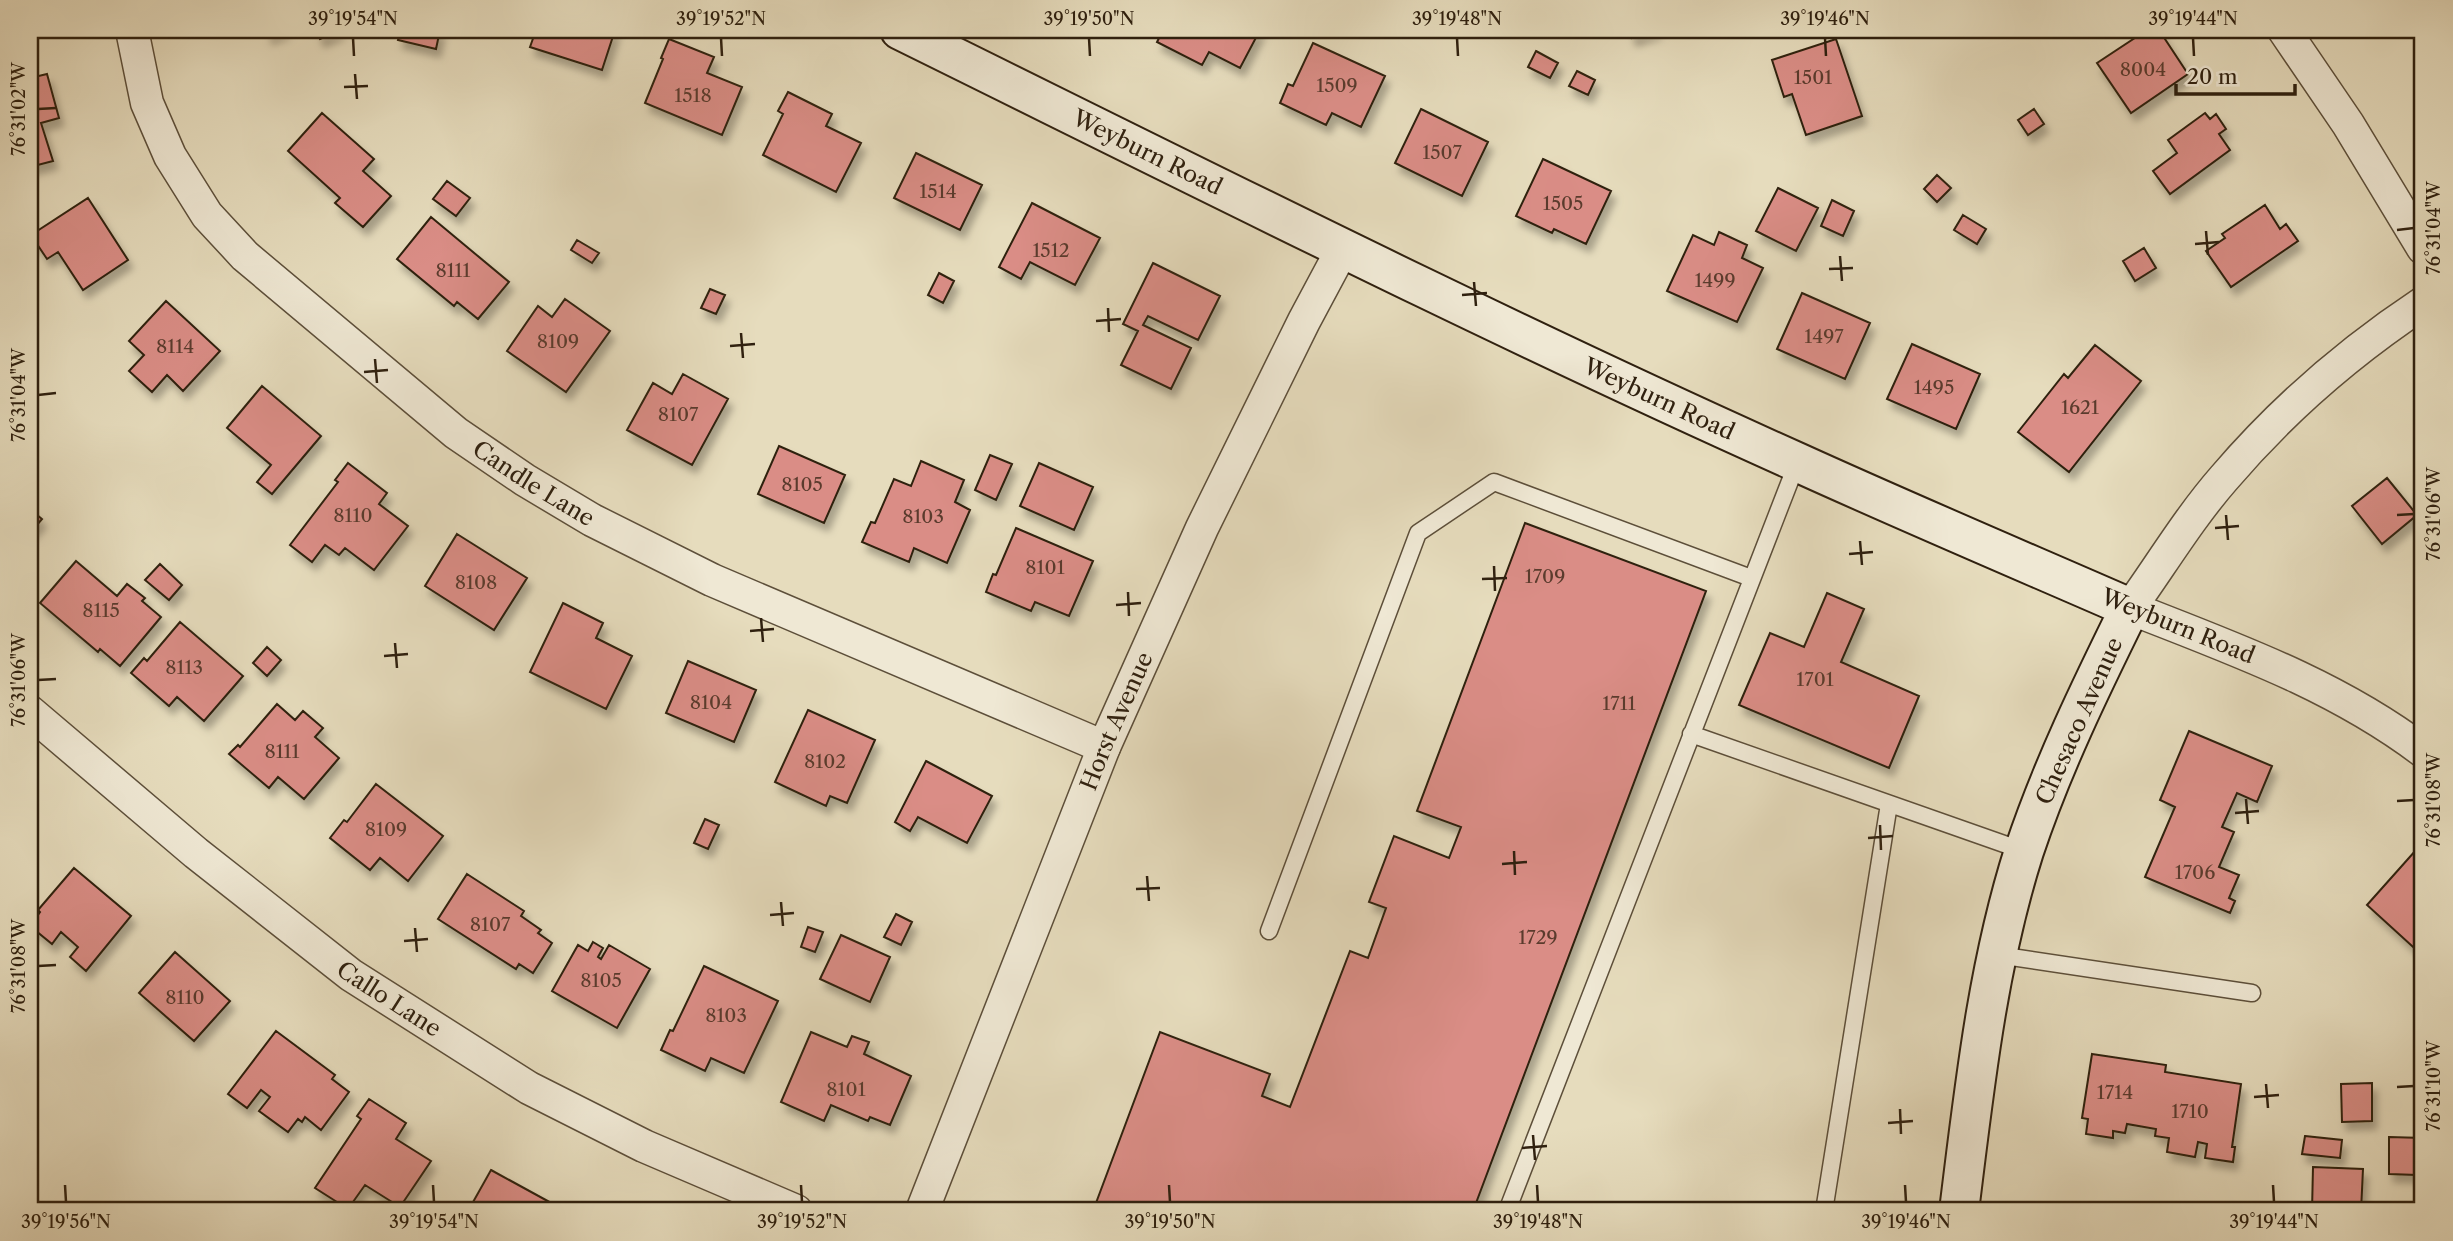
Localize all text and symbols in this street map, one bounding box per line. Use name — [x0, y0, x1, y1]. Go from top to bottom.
text: 39°19'54"N — [308, 8, 398, 30]
text: 39°19'52"N — [676, 8, 766, 30]
text: 39°19'50"N — [1043, 8, 1135, 30]
text: 39°19'48"N — [1412, 8, 1502, 30]
text: 39°19'46"N — [1780, 8, 1870, 30]
text: 39°19'44"N — [2148, 8, 2238, 30]
scale bar — [2176, 52, 2296, 96]
house number: 8004 — [2120, 58, 2166, 81]
text: 76°31'02"W — [8, 61, 30, 156]
text: 20 m — [2187, 64, 2238, 89]
house number: 1501 — [1794, 66, 1832, 89]
house number: 1509 — [1316, 74, 1358, 97]
house number: 1518 — [674, 84, 712, 107]
street label: Weyburn Road — [1067, 103, 1227, 201]
house number: 1507 — [1422, 141, 1462, 164]
house number: 1514 — [919, 180, 957, 203]
text: 76°31'04"W — [2423, 180, 2445, 275]
house number: 1505 — [1543, 192, 1583, 215]
house number: 1512 — [1032, 239, 1070, 262]
house number: 8111 — [435, 259, 471, 282]
house number: 1499 — [1694, 269, 1736, 292]
house number: 1497 — [1804, 325, 1844, 348]
house number: 8109 — [537, 330, 579, 353]
house number: 8114 — [156, 335, 194, 358]
text: 76°31'04"W — [8, 347, 30, 442]
street label: Weyburn Road — [1578, 351, 1739, 446]
house number: 1495 — [1914, 376, 1954, 399]
house number: 1621 — [2061, 396, 2099, 419]
house number: 8107 — [658, 403, 699, 426]
street label: Candle Lane — [467, 435, 600, 532]
text: 76°31'06"W — [2423, 466, 2445, 561]
house number: 8105 — [781, 473, 823, 496]
house number: 8110 — [333, 504, 373, 527]
house number: 8103 — [902, 505, 944, 528]
house number: 8101 — [1025, 556, 1065, 579]
house number: 1709 — [1525, 565, 1565, 588]
house number: 8108 — [455, 571, 497, 594]
street label: Weyburn Road — [2096, 582, 2259, 670]
house number: 8115 — [82, 599, 120, 622]
text: 76°31'06"W — [8, 632, 30, 727]
street label: Chesaco Avenue — [2030, 633, 2128, 809]
street label: Horst Avenue — [1074, 648, 1159, 794]
house number: 8113 — [165, 656, 203, 679]
house number: 1701 — [1796, 668, 1834, 691]
house number: 8104 — [690, 691, 732, 714]
house number: 1711 — [1602, 692, 1636, 715]
house number: 8111 — [264, 740, 300, 763]
house number: 8102 — [804, 750, 846, 773]
text: 76°31'08"W — [2423, 752, 2445, 847]
house number: 8109 — [365, 818, 407, 841]
house number: 1706 — [2175, 861, 2215, 884]
house number: 8107 — [470, 913, 511, 936]
text: 76°31'08"W — [8, 918, 30, 1013]
house number: 1729 — [1518, 926, 1558, 949]
street label: Callo Lane — [331, 955, 446, 1043]
house number: 8105 — [580, 969, 622, 992]
house number: 8110 — [165, 986, 205, 1009]
house number: 8103 — [705, 1004, 747, 1027]
text: 76°31'10"W — [2423, 1039, 2445, 1132]
house number: 8101 — [826, 1078, 866, 1101]
house number: 1714 — [2097, 1081, 2133, 1104]
house number: 1710 — [2171, 1100, 2209, 1123]
text: 39°19'56"N — [21, 1211, 111, 1233]
text: 39°19'54"N — [389, 1211, 479, 1233]
text: 39°19'52"N — [757, 1211, 847, 1233]
text: 39°19'50"N — [1124, 1211, 1216, 1233]
text: 39°19'48"N — [1493, 1211, 1583, 1233]
text: 39°19'46"N — [1861, 1211, 1951, 1233]
text: 39°19'44"N — [2229, 1211, 2319, 1233]

